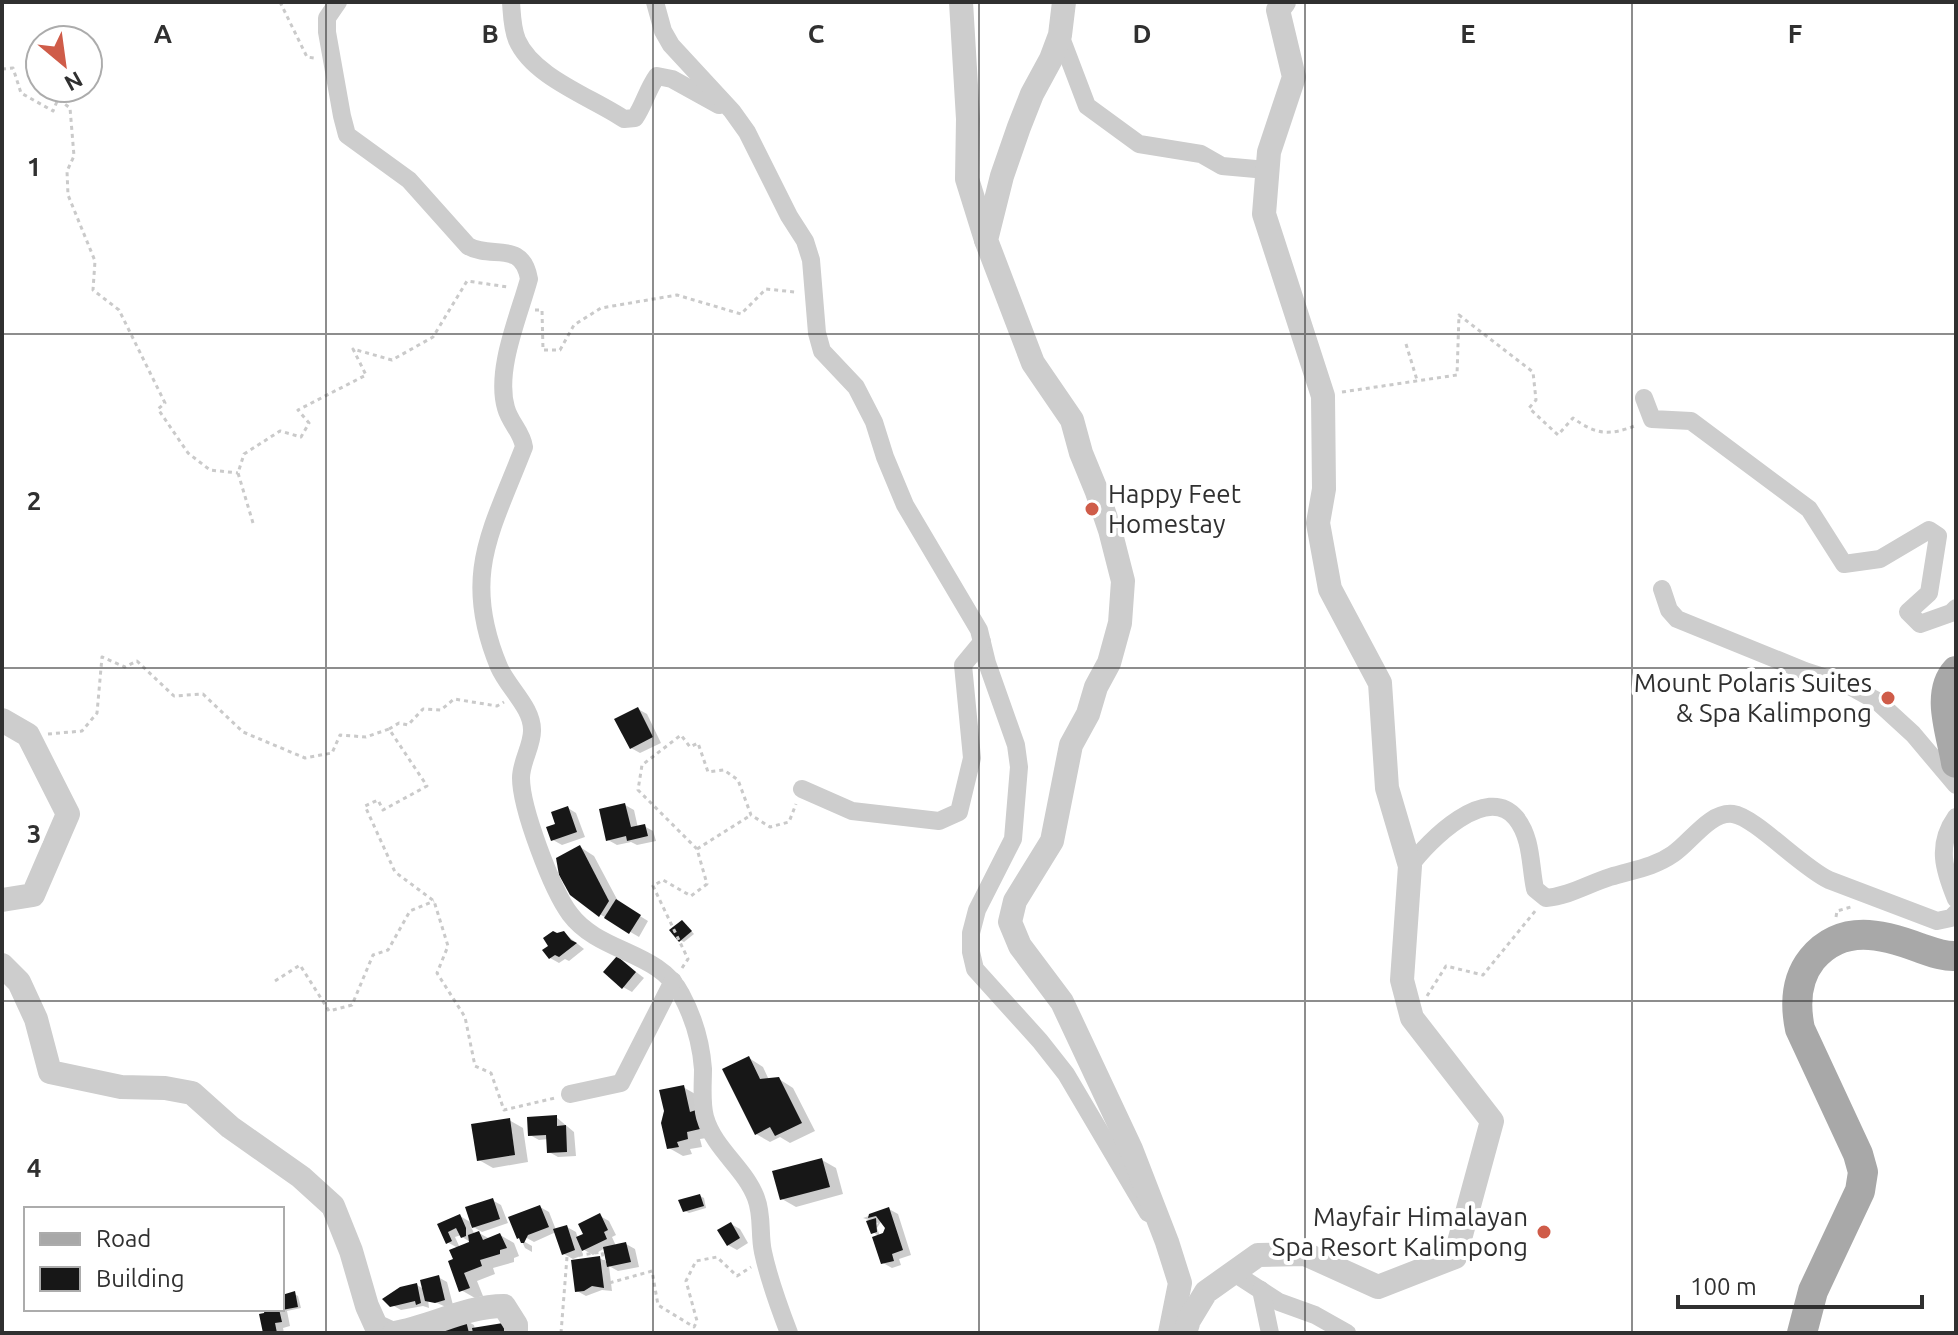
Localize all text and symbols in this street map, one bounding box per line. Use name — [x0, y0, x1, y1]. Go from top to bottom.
text: A — [154, 19, 173, 48]
text: B — [481, 19, 499, 48]
text: C — [808, 19, 825, 48]
text: D — [1133, 19, 1151, 48]
text: E — [1460, 19, 1476, 48]
text: F — [1788, 19, 1802, 48]
north arrow — [24, 24, 104, 104]
text: N — [61, 67, 87, 97]
text: 1 — [27, 152, 41, 181]
place label: Happy Feet Homestay — [1108, 479, 1241, 538]
text: 2 — [27, 486, 41, 515]
marker: Happy Feet Homestay — [1083, 500, 1101, 518]
place label: Mount Polaris Suites & Spa Kalimpong — [1634, 668, 1872, 727]
marker: Mount Polaris Suites & Spa Kalimpong — [1879, 689, 1897, 707]
text: 3 — [27, 819, 41, 848]
text: 4 — [27, 1153, 41, 1182]
place label: Mayfair Himalayan Spa Resort Kalimpong — [1272, 1202, 1528, 1261]
legend — [24, 1207, 284, 1311]
marker: Mayfair Himalayan Spa Resort Kalimpong — [1535, 1223, 1553, 1241]
text: Road — [96, 1225, 151, 1252]
scale bar — [1678, 1259, 1922, 1309]
text: Building — [96, 1265, 184, 1292]
text: 100 m — [1690, 1273, 1757, 1300]

